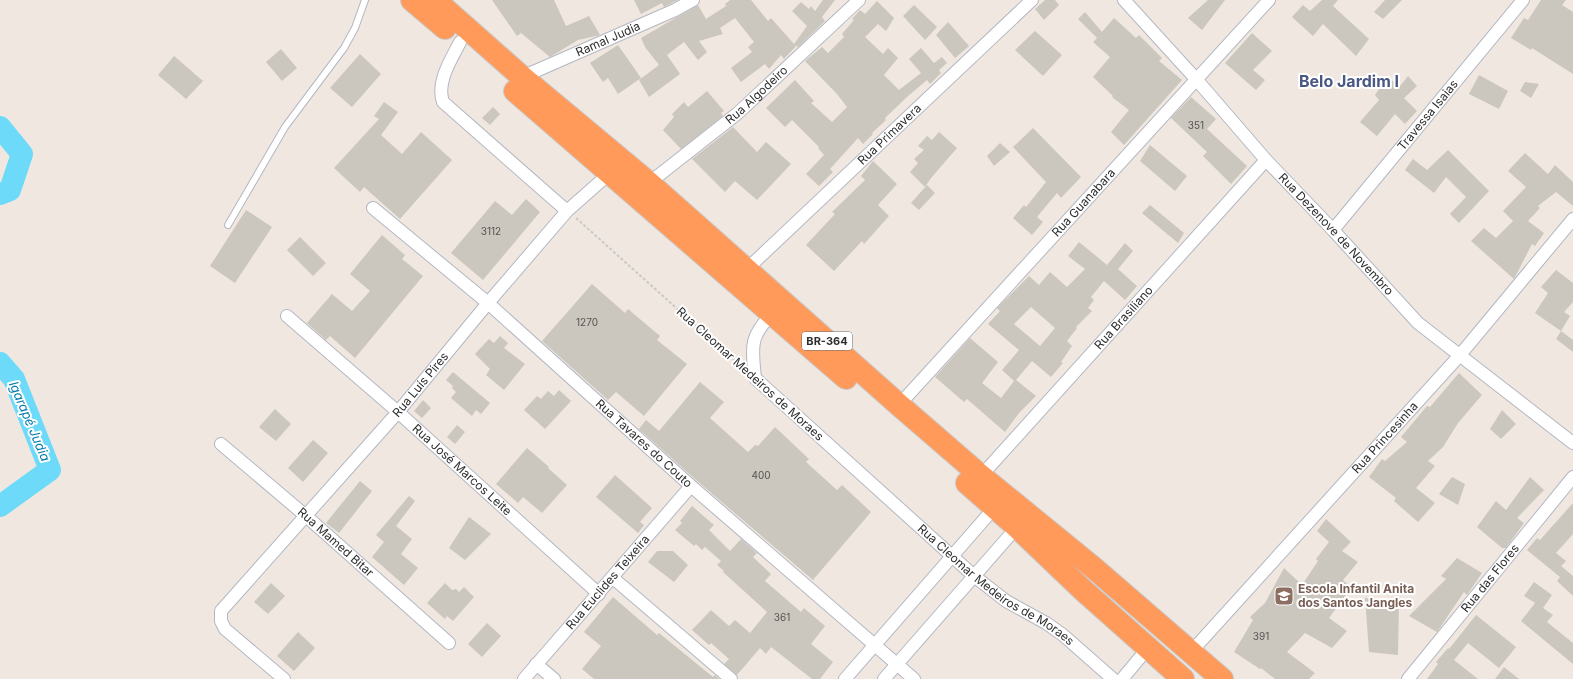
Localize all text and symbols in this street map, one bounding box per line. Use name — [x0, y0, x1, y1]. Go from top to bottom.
street label: Ramal Judia — [573, 18, 642, 60]
street label: Rua Algodeiro — [722, 62, 791, 127]
district label: Belo Jardim I — [1299, 71, 1399, 91]
street label: Travessa Isaias — [1394, 77, 1461, 153]
street label: Rua Primavera — [854, 100, 924, 168]
house number: 351 — [1188, 119, 1204, 131]
street label: Rua Guanabara — [1049, 165, 1118, 240]
street label: Rua Dezenove de Novembro — [1276, 170, 1397, 298]
house number: 3112 — [481, 225, 501, 237]
street label: Rua Brasiliano — [1091, 283, 1156, 352]
street label: Rua Cleomar Medeiros de Moraes — [674, 304, 827, 444]
house number: 1270 — [576, 316, 598, 328]
road number: BR-364 — [802, 332, 852, 350]
street label: Rua Luís Pires — [389, 349, 451, 420]
water label: Igarapé Judia — [6, 379, 54, 463]
street label: Rua Tavares do Couto — [593, 396, 696, 491]
street label: Rua Princesinha — [1348, 399, 1421, 476]
street label: Rua José Marcos Leite — [409, 421, 515, 518]
house number: 400 — [751, 469, 771, 481]
street label: Rua Mamed Bitar — [295, 504, 377, 580]
street label: Rua Cleomar Medeiros de Moraes — [915, 521, 1077, 648]
street label: Rua Euclides Teixeira — [562, 532, 652, 632]
street label: Rua das Flores — [1458, 541, 1522, 615]
place label: Escola Infantil Anita dos Santos Jangles — [1298, 581, 1414, 610]
school or university icon: Escola Infantil Anita dos Santos Jangles — [1273, 585, 1295, 607]
house number: 361 — [774, 611, 790, 623]
house number: 391 — [1253, 630, 1269, 642]

